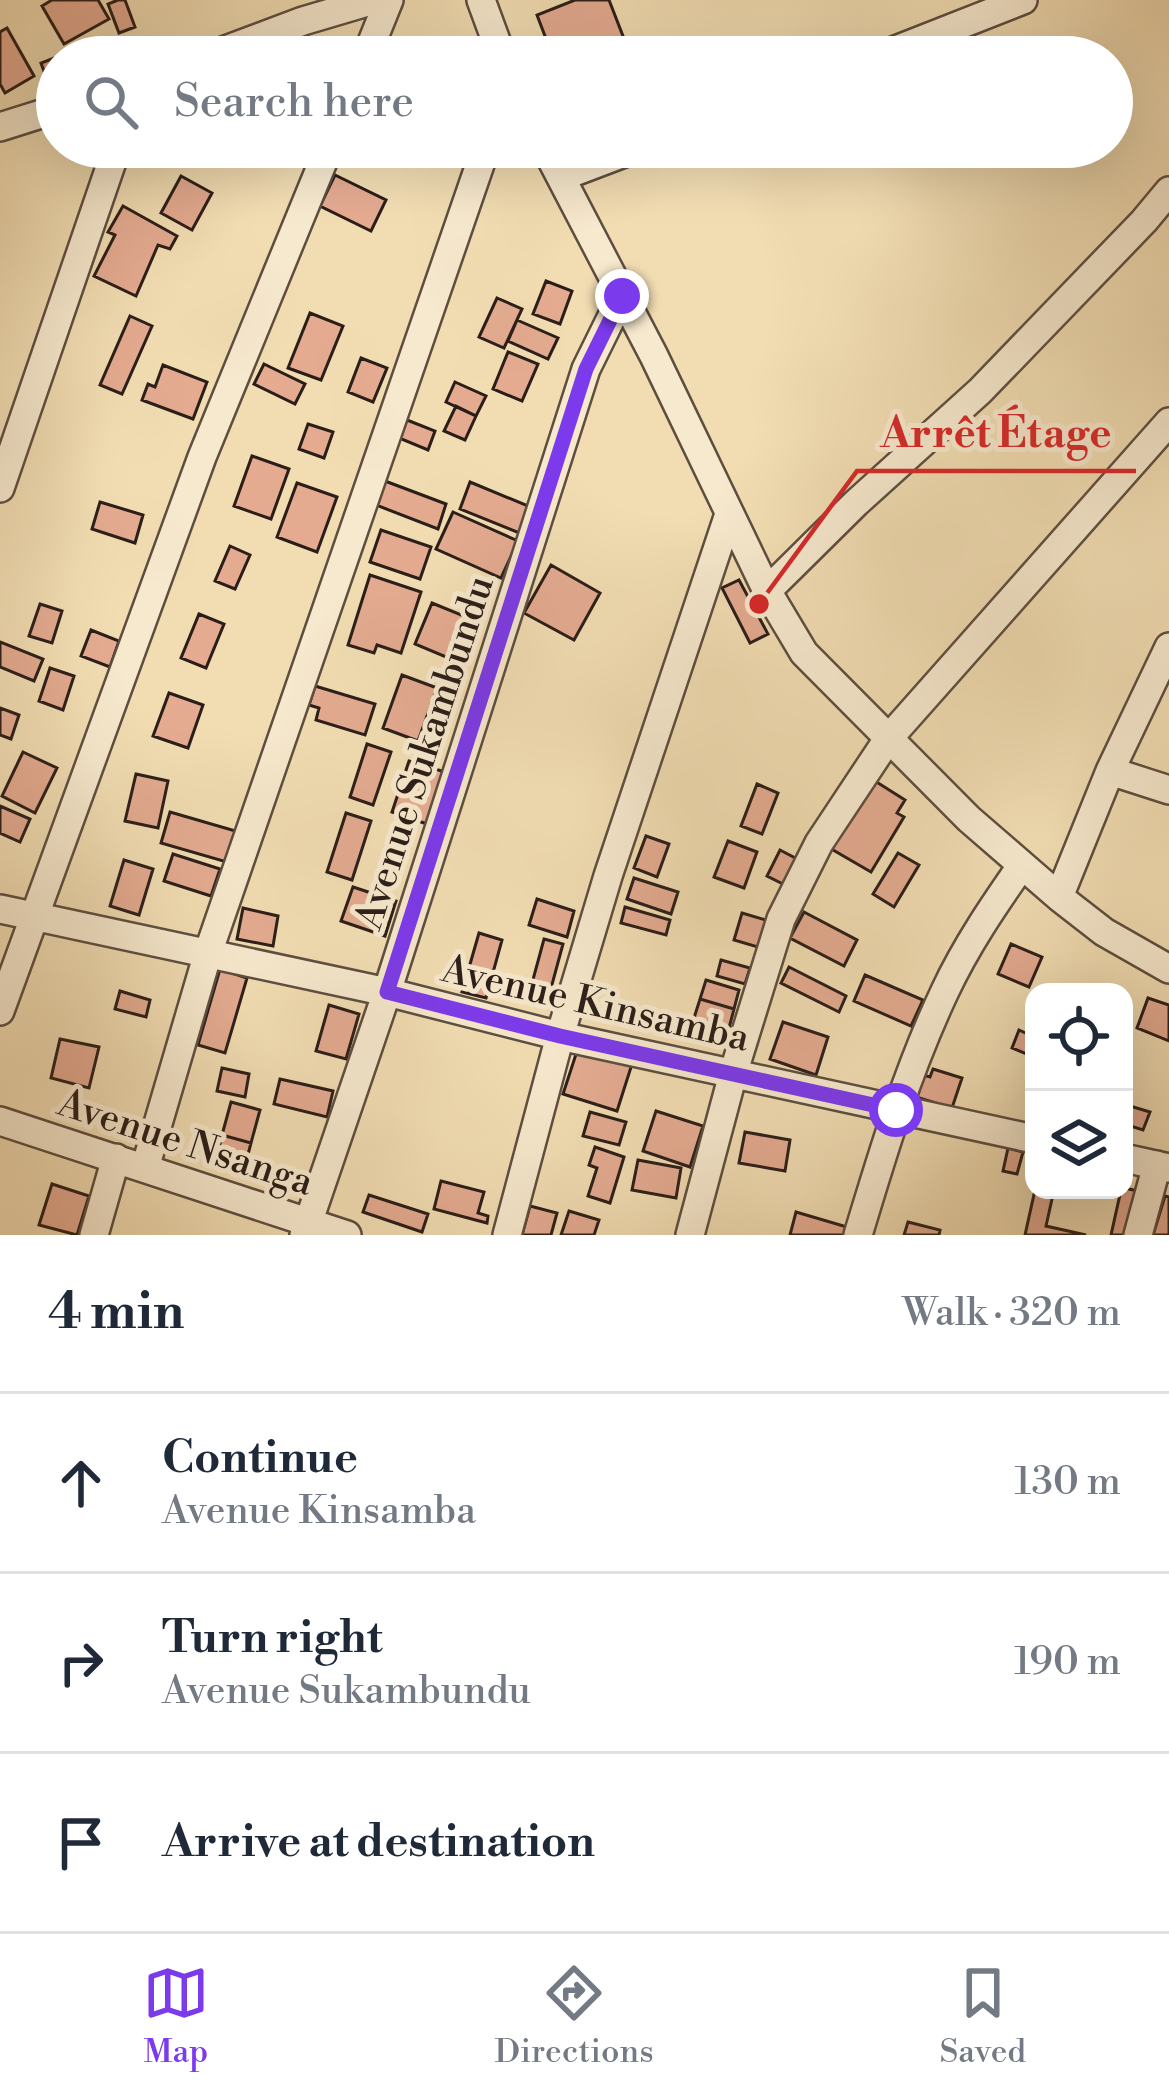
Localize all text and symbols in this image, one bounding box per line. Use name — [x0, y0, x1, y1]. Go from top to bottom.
search box — [36, 36, 1133, 168]
icon: search — [78, 69, 144, 135]
text: Search here — [174, 74, 414, 131]
route end — [595, 269, 649, 323]
callout: Arrêt Étage — [857, 393, 1136, 471]
text: Arrêt Étage — [879, 404, 1112, 461]
street label: Avenue Sukambundu — [345, 570, 506, 937]
street label: Avenue Kinsamba — [436, 945, 754, 1064]
map controls — [1025, 983, 1133, 1199]
button: locate — [1025, 983, 1133, 1091]
street label: Avenue Nsanga — [50, 1079, 319, 1208]
route start — [869, 1083, 923, 1137]
button: layers — [1025, 1091, 1133, 1199]
text: 4 min — [48, 1281, 184, 1345]
text: Walk · 320 m — [902, 1289, 1121, 1338]
text: Continue — [162, 1430, 358, 1487]
icon: ahead — [48, 1450, 114, 1516]
text: 130 m — [1015, 1458, 1121, 1507]
text: Avenue Kinsamba — [162, 1487, 476, 1536]
text: Turn right — [162, 1610, 383, 1667]
icon: right — [48, 1630, 114, 1696]
text: 190 m — [1014, 1638, 1121, 1687]
text: Avenue Sukambundu — [162, 1667, 531, 1716]
icon: arrive — [48, 1810, 114, 1876]
text: Arrive at destination — [162, 1814, 595, 1871]
tab: Map — [143, 1960, 209, 2073]
tab: Directions — [495, 1960, 654, 2073]
tab: Saved — [939, 1960, 1026, 2073]

